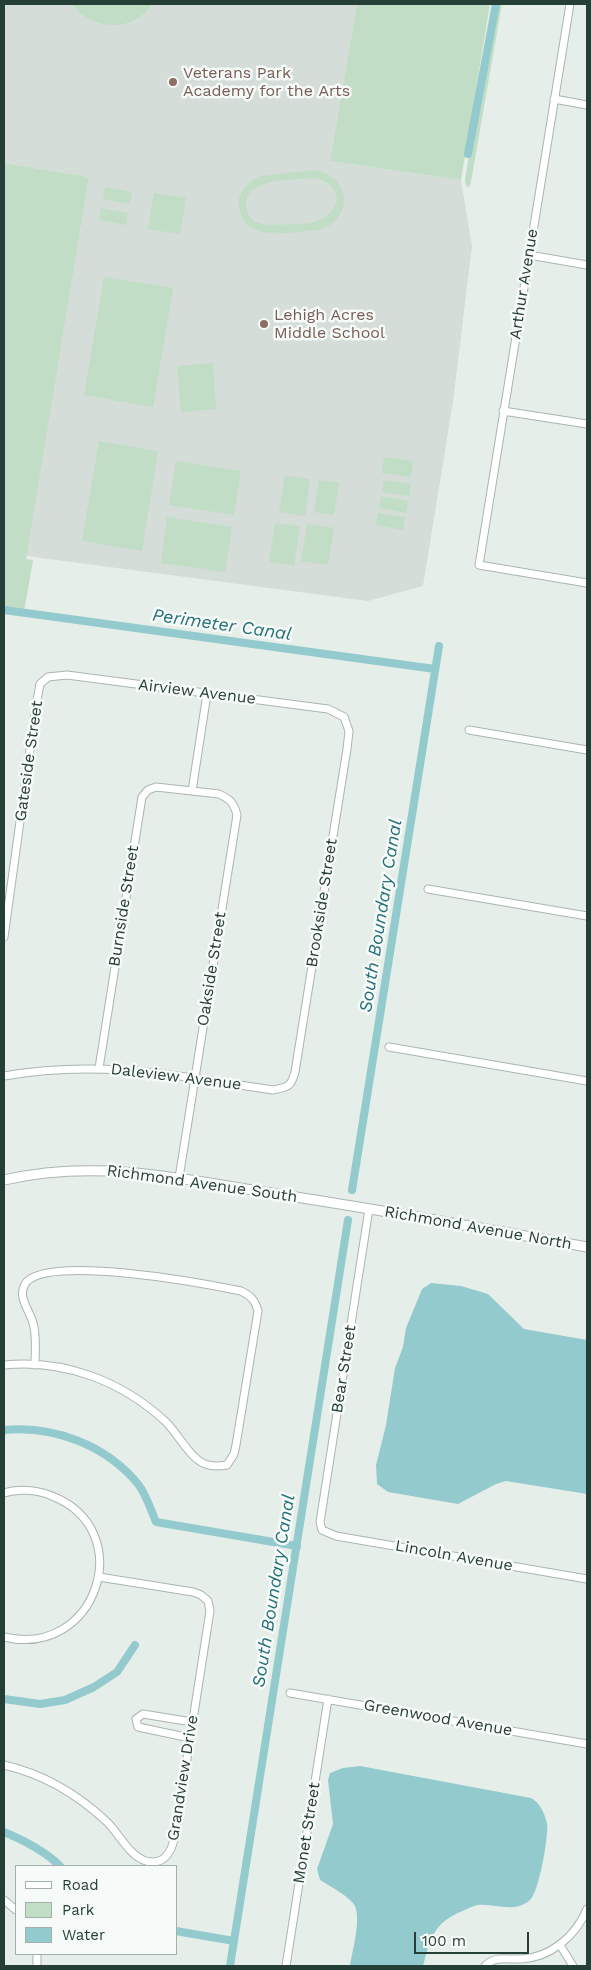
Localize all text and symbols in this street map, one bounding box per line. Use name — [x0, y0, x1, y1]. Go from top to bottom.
place label: Veterans Park Academy for the Arts — [183, 63, 350, 101]
marker: Veterans Park Academy for the Arts — [167, 76, 179, 88]
street label: Arthur Avenue — [506, 227, 542, 341]
place label: Lehigh Acres Middle School — [274, 305, 385, 343]
marker: Lehigh Acres Middle School — [258, 318, 270, 330]
water label: Perimeter Canal — [151, 605, 293, 645]
street label: Airview Avenue — [137, 675, 257, 709]
street label: Gateside Street — [11, 699, 47, 823]
water label: South Boundary Canal — [355, 818, 407, 1014]
street label: Brookside Street — [302, 837, 342, 969]
street label: Burnside Street — [105, 844, 143, 968]
street label: Oakside Street — [193, 910, 231, 1028]
street label: Daleview Avenue — [110, 1059, 242, 1095]
street label: Richmond Avenue South — [105, 1161, 299, 1207]
street label: Richmond Avenue North — [383, 1202, 573, 1254]
street label: Bear Street — [328, 1324, 360, 1414]
water label: South Boundary Canal — [248, 1493, 300, 1689]
street label: Lincoln Avenue — [394, 1536, 514, 1576]
street label: Greenwood Avenue — [362, 1695, 514, 1741]
street label: Grandview Drive — [164, 1714, 202, 1842]
street label: Monet Street — [290, 1781, 324, 1885]
legend — [15, 1865, 178, 1955]
text: Road — [62, 1876, 99, 1894]
text: Park — [62, 1901, 94, 1919]
scale bar — [416, 1922, 531, 1954]
text: Water — [62, 1926, 105, 1944]
text: 100 m — [422, 1932, 466, 1950]

